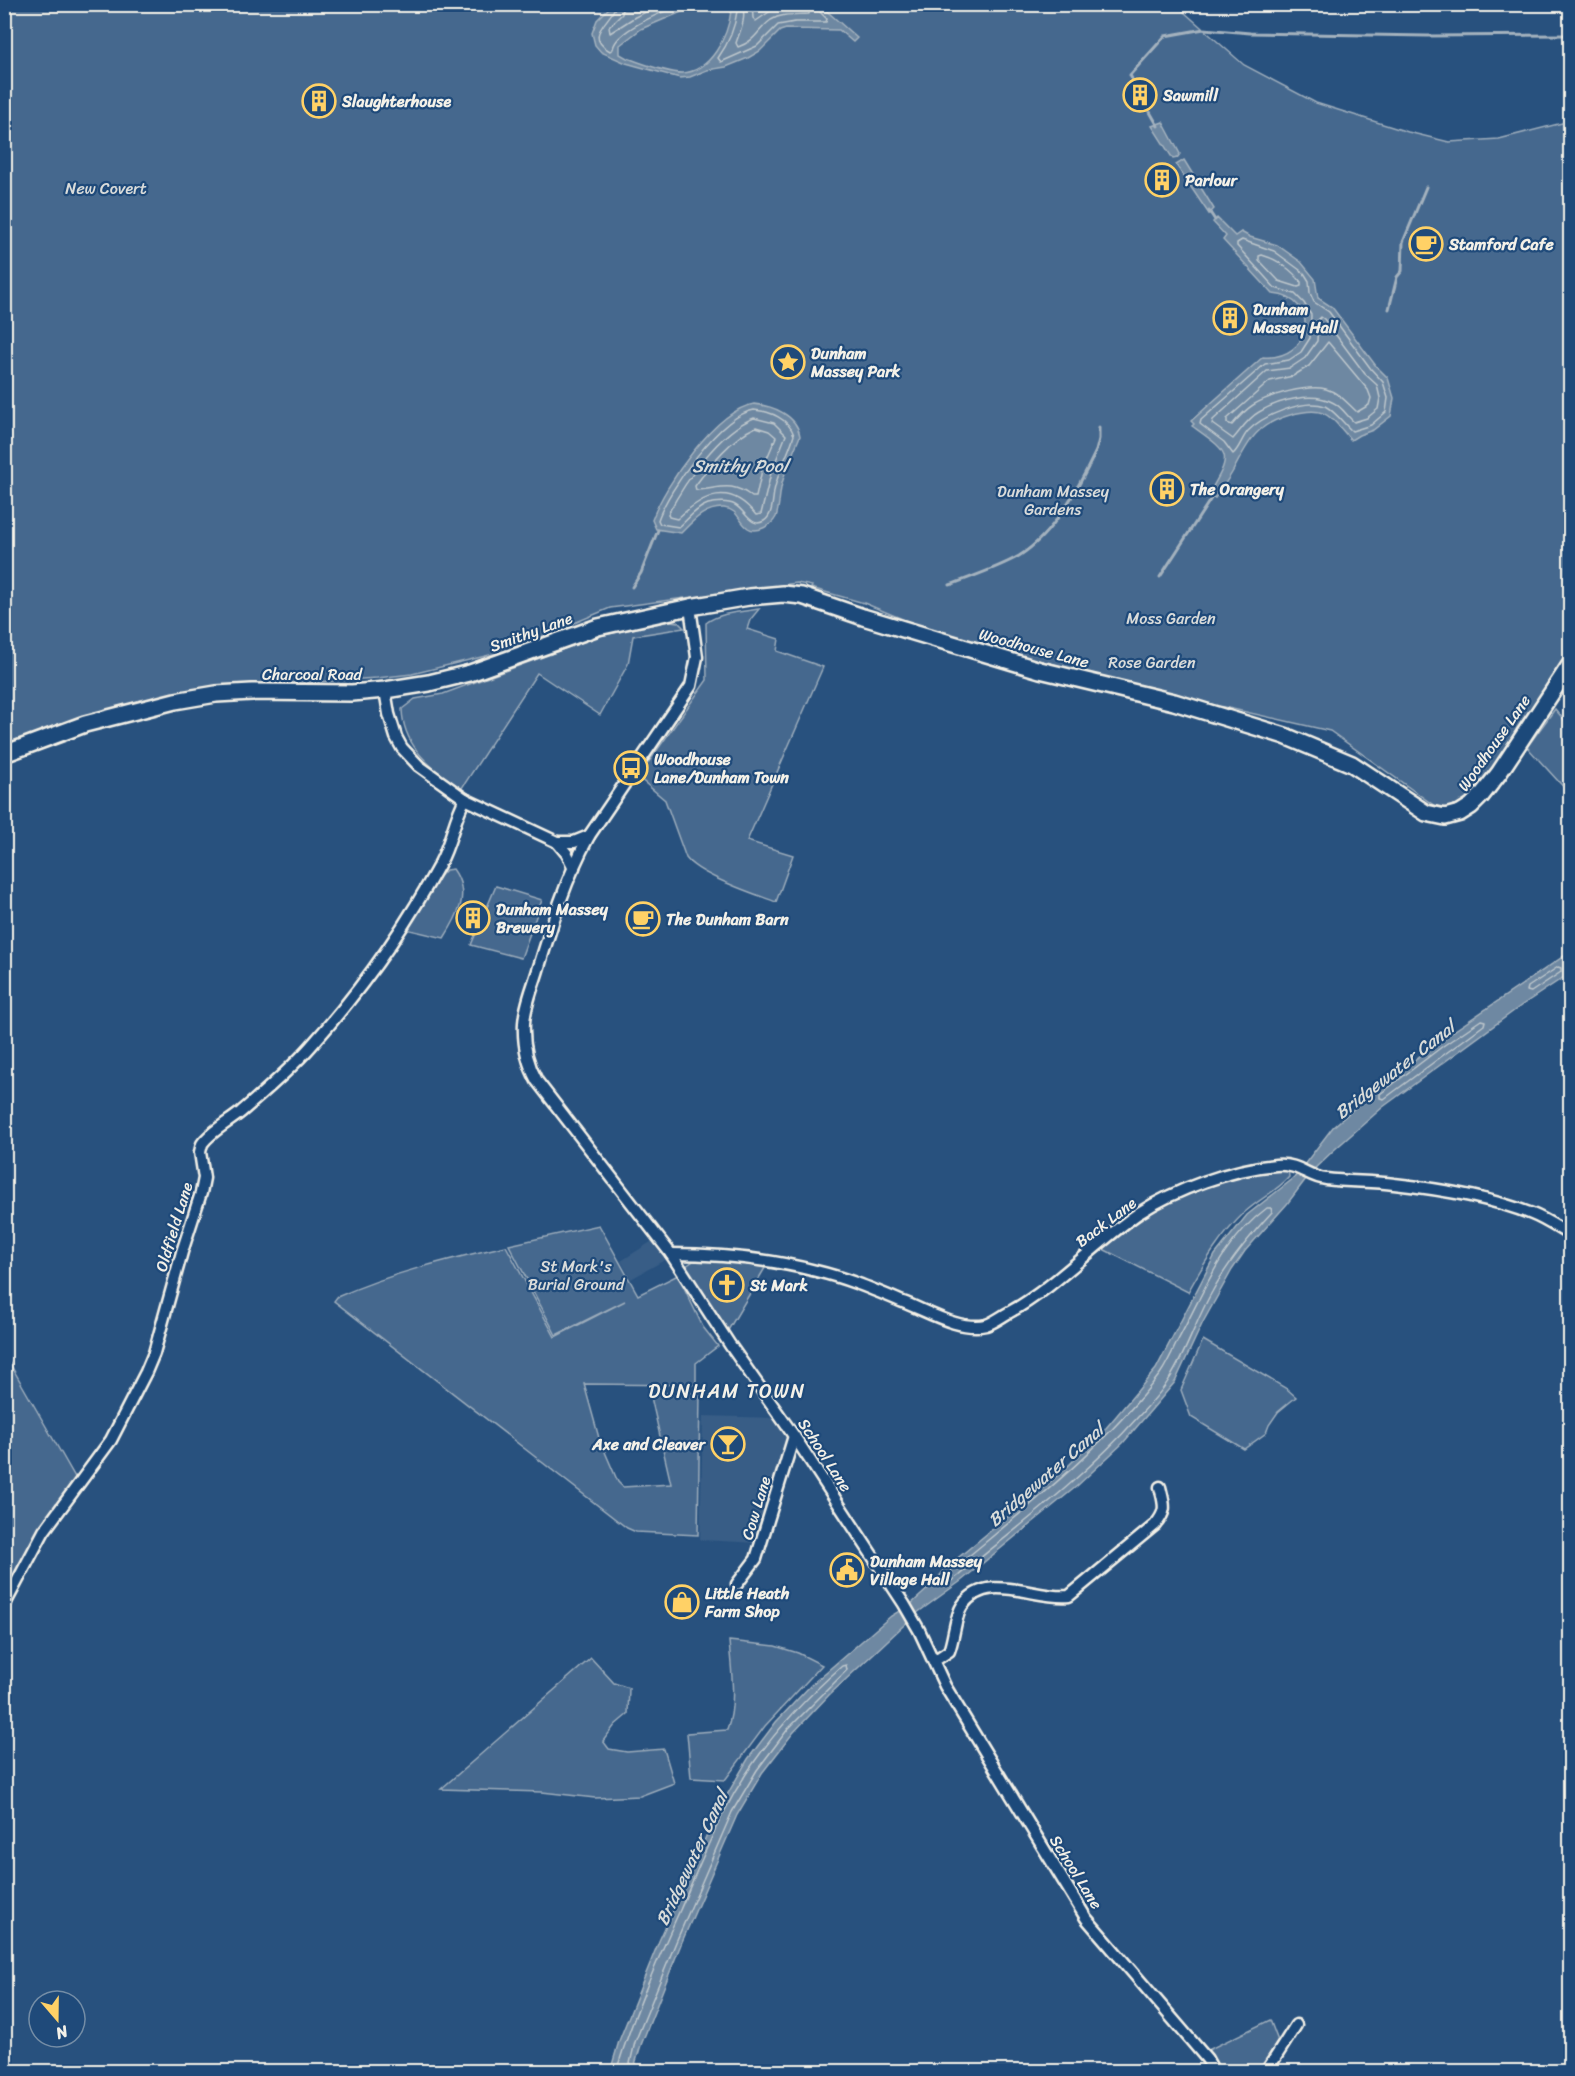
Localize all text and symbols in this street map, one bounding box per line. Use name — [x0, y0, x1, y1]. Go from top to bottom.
building icon: Sawmill — [1122, 77, 1158, 113]
place label: Sawmill — [1162, 81, 1219, 110]
building icon: Slaughterhouse — [301, 83, 337, 119]
place label: Slaughterhouse — [341, 87, 451, 116]
building icon: Parlour — [1144, 162, 1180, 198]
place label: Parlour — [1185, 166, 1239, 195]
park label: New Covert — [65, 174, 147, 203]
cafe icon: Stamford Cafe — [1408, 226, 1444, 262]
place label: Stamford Cafe — [1448, 230, 1555, 259]
place label: Dunham Massey Hall — [1252, 295, 1339, 342]
building icon: Dunham Massey Hall — [1212, 300, 1248, 336]
place label: Dunham Massey Park — [810, 339, 901, 386]
place icon: Dunham Massey Park — [770, 344, 806, 380]
water label: Smithy Pool — [692, 450, 792, 482]
building icon: The Orangery — [1149, 471, 1185, 507]
place label: The Orangery — [1190, 475, 1285, 504]
park label: Dunham Massey Gardens — [997, 477, 1110, 524]
street label: Smithy Lane — [485, 604, 577, 660]
park label: Moss Garden — [1126, 604, 1216, 633]
street label: Woodhouse Lane — [976, 619, 1092, 677]
park label: Rose Garden — [1108, 648, 1196, 677]
street label: Charcoal Road — [262, 660, 364, 689]
street label: Woodhouse Lane — [1450, 688, 1538, 798]
place label: Woodhouse Lane/Dunham Town — [654, 745, 789, 792]
bus stop icon: Woodhouse Lane/Dunham Town — [613, 750, 649, 786]
place label: Dunham Massey Brewery — [496, 895, 609, 942]
building icon: Dunham Massey Brewery — [455, 900, 491, 936]
cafe icon: The Dunham Barn — [625, 901, 661, 937]
place label: The Dunham Barn — [666, 905, 789, 934]
water label: Bridgewater Canal — [1327, 1010, 1466, 1128]
street label: Oldfield Lane — [147, 1178, 201, 1275]
street label: Back Lane — [1069, 1189, 1143, 1255]
park label: St Mark's Burial Ground — [528, 1252, 626, 1299]
church icon: St Mark — [709, 1267, 745, 1303]
place label: St Mark — [749, 1271, 808, 1300]
district label: DUNHAM TOWN — [648, 1374, 806, 1409]
street label: School Lane — [790, 1412, 860, 1498]
water label: Bridgewater Canal — [980, 1412, 1115, 1535]
bar icon: Axe and Cleaver — [710, 1426, 746, 1462]
place label: Axe and Cleaver — [591, 1430, 706, 1459]
street label: Cow Lane — [733, 1472, 779, 1543]
place label: Dunham Massey Village Hall — [870, 1547, 983, 1594]
public building icon: Dunham Massey Village Hall — [829, 1552, 865, 1588]
place label: Little Heath Farm Shop — [704, 1579, 790, 1626]
shop icon: Little Heath Farm Shop — [664, 1584, 700, 1620]
water label: Bridgewater Canal — [647, 1781, 739, 1931]
street label: School Lane — [1042, 1829, 1110, 1915]
north arrow — [27, 1989, 87, 2049]
text: N — [51, 2017, 73, 2048]

